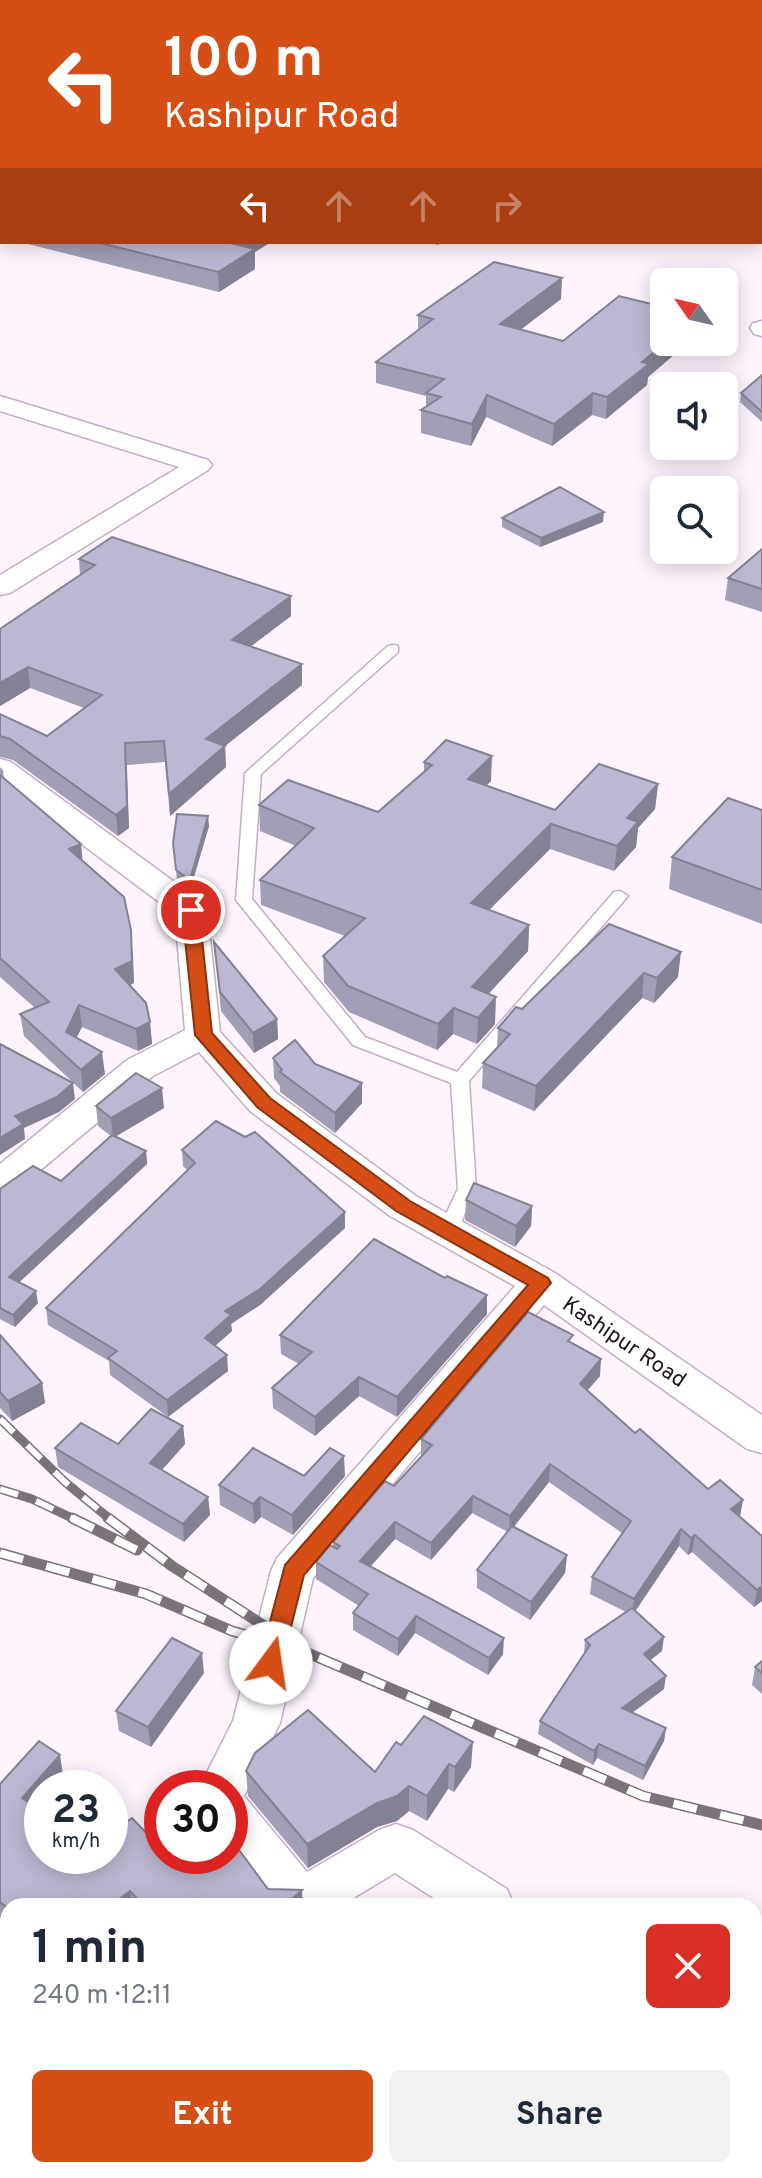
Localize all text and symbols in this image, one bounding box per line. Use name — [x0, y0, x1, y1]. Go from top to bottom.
text: 100 m — [164, 26, 323, 96]
icon: left — [32, 32, 136, 136]
text: Kashipur Road — [164, 95, 399, 141]
icon: left — [233, 184, 277, 228]
icon: ahead — [317, 184, 361, 228]
icon: ahead — [401, 184, 445, 228]
icon: right — [485, 184, 529, 228]
north arrow — [650, 268, 738, 356]
map controls — [650, 268, 738, 564]
button: sound — [650, 372, 738, 460]
button: search — [650, 476, 738, 564]
pin — [157, 876, 225, 944]
icon: arrive — [169, 888, 213, 932]
street label: Kashipur Road — [556, 1292, 691, 1394]
position arrow — [229, 1621, 313, 1705]
speed limit sign: 30 — [144, 1770, 248, 1874]
text: 23 — [52, 1787, 100, 1837]
text: km/h — [52, 1829, 100, 1855]
text: 1 min — [32, 1920, 147, 1980]
button: close — [646, 1924, 730, 2008]
text: 240 m · 12:11 — [32, 1980, 172, 2013]
button: Exit — [32, 2070, 373, 2162]
button: Share — [389, 2070, 730, 2162]

